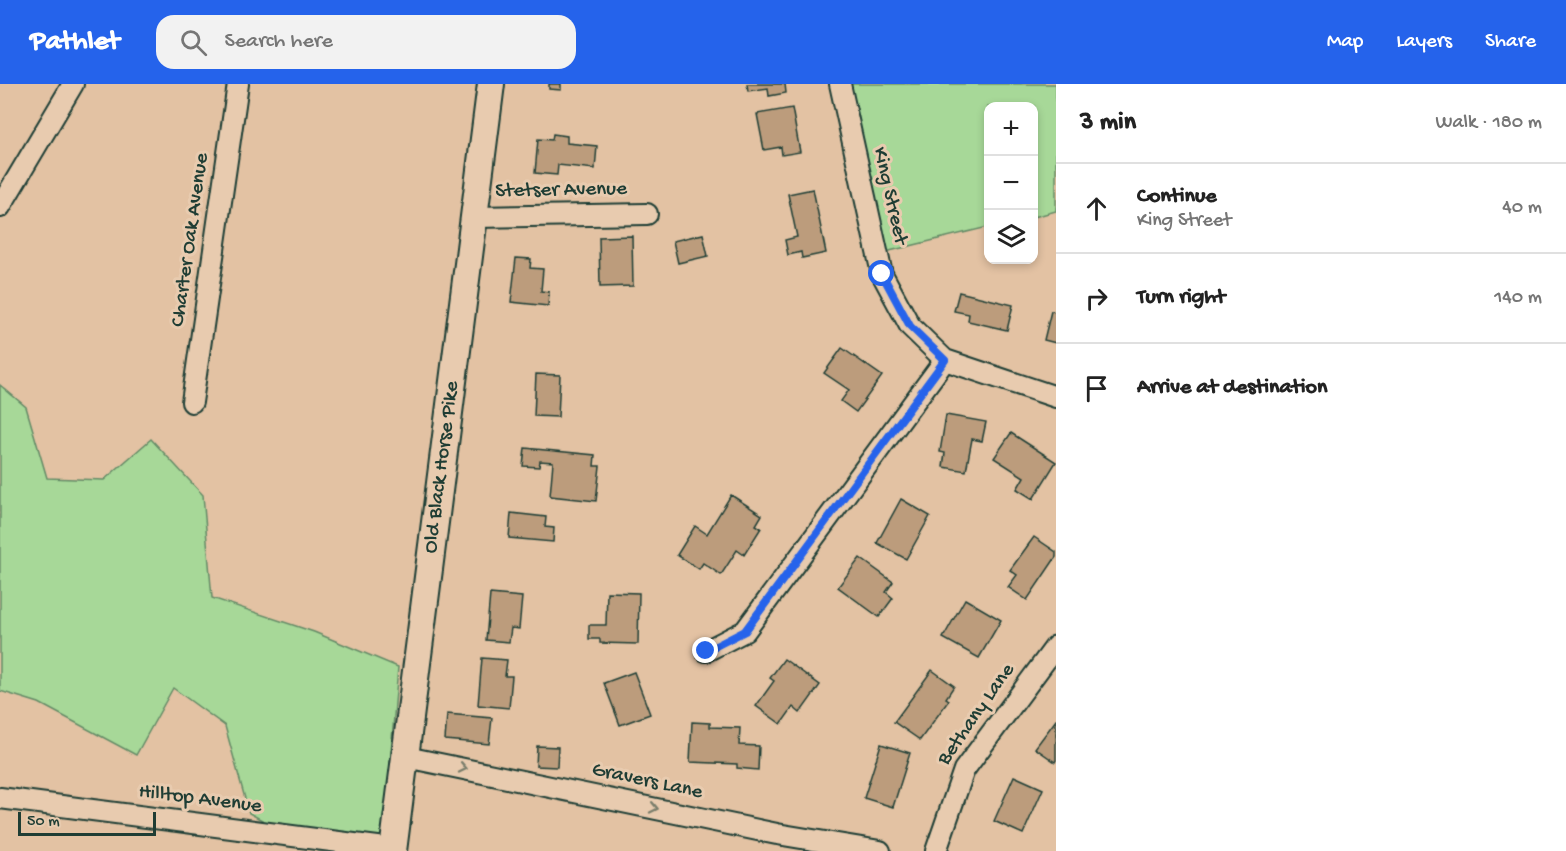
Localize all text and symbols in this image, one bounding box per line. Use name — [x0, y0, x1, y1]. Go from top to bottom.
search box — [156, 15, 576, 69]
text: Pathlet — [30, 26, 120, 59]
icon: search — [177, 26, 210, 59]
text: Search here — [225, 29, 333, 55]
text: Map — [1327, 30, 1363, 55]
text: Layers — [1396, 30, 1452, 55]
text: Share — [1485, 30, 1536, 55]
map controls — [984, 102, 1038, 264]
button: + — [984, 102, 1038, 156]
text: 3 min — [1080, 108, 1136, 139]
text: Walk · 180 m — [1435, 112, 1542, 135]
street label: King Street — [866, 145, 913, 249]
street label: Charter Oak Avenue — [166, 150, 216, 329]
button: − — [984, 156, 1038, 210]
street label: Stetser Avenue — [495, 177, 628, 205]
text: Continue — [1137, 184, 1217, 210]
icon: ahead — [1080, 192, 1113, 225]
text: 40 m — [1502, 197, 1542, 220]
button: layers — [984, 210, 1038, 264]
text: King Street — [1137, 210, 1231, 233]
route start — [868, 260, 894, 286]
icon: right — [1080, 282, 1113, 315]
text: Turn right — [1137, 285, 1225, 311]
text: 140 m — [1494, 287, 1542, 310]
icon: arrive — [1080, 372, 1113, 405]
text: Arrive at destination — [1137, 375, 1327, 401]
street label: Old Black Horse Pike — [419, 378, 466, 555]
route end — [692, 637, 718, 663]
street label: Bethany Lane — [932, 658, 1022, 772]
street label: Gravers Lane — [589, 758, 706, 806]
one-way arrow — [458, 761, 468, 774]
street label: Hilltop Avenue — [137, 780, 264, 820]
one-way arrow — [648, 801, 658, 814]
scale bar — [18, 809, 156, 836]
text: 50 m — [27, 813, 60, 832]

